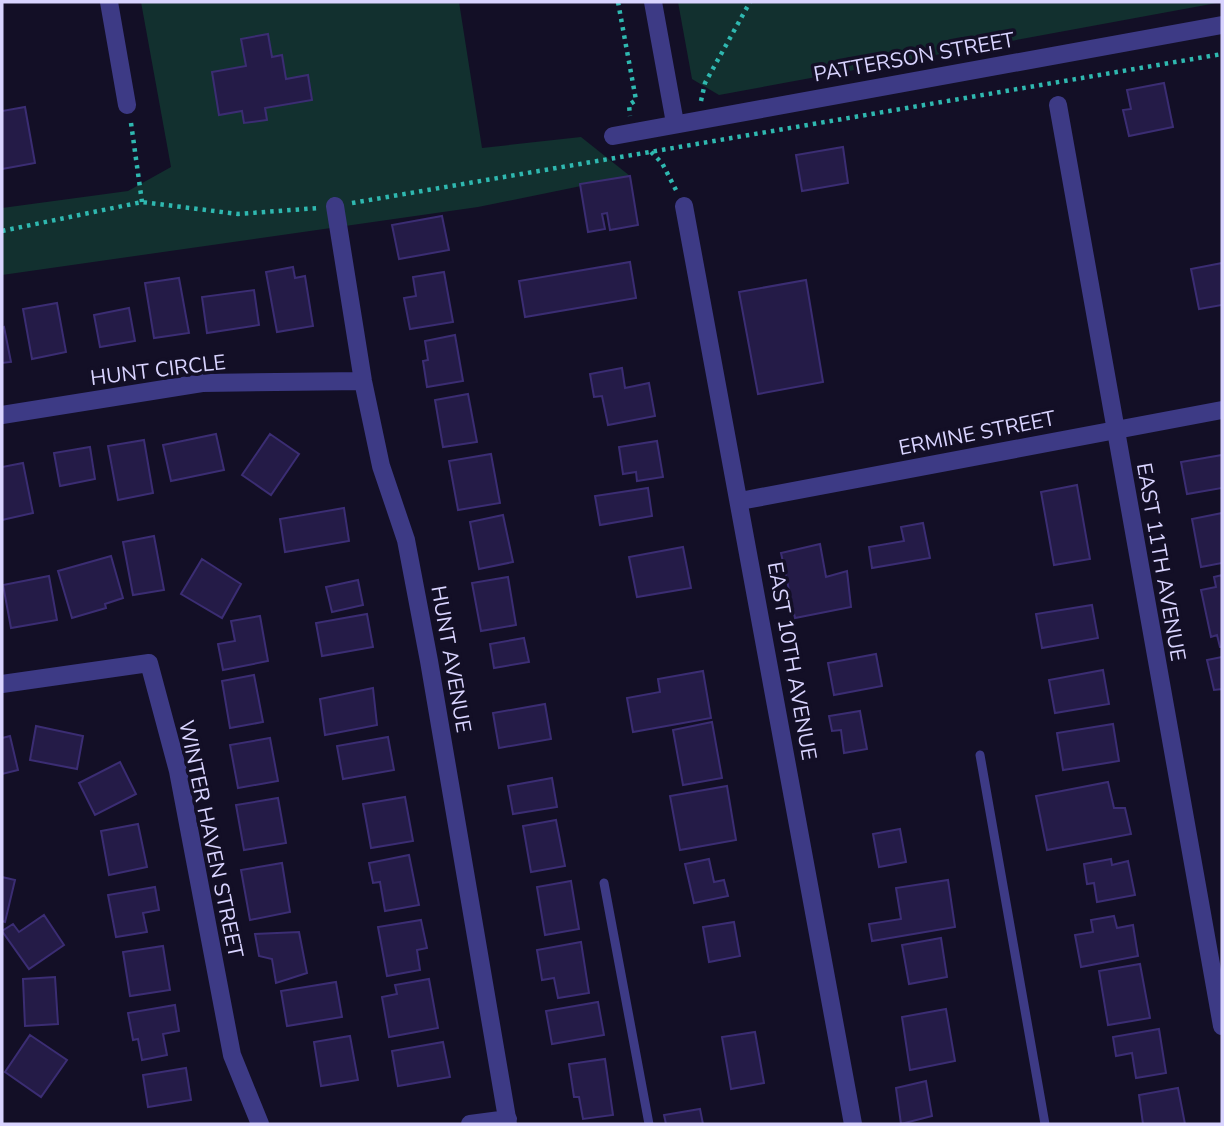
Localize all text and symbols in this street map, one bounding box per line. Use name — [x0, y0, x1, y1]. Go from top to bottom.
street label: PATTERSON STREET — [811, 25, 1017, 88]
street label: HUNT CIRCLE — [89, 348, 227, 392]
street label: ERMINE STREET — [896, 404, 1058, 462]
street label: EAST 11TH AVENUE — [1130, 461, 1192, 663]
street label: EAST 10TH AVENUE — [761, 560, 823, 762]
street label: HUNT AVENUE — [424, 583, 478, 735]
street label: WINTER HAVEN STREET — [172, 718, 250, 961]

